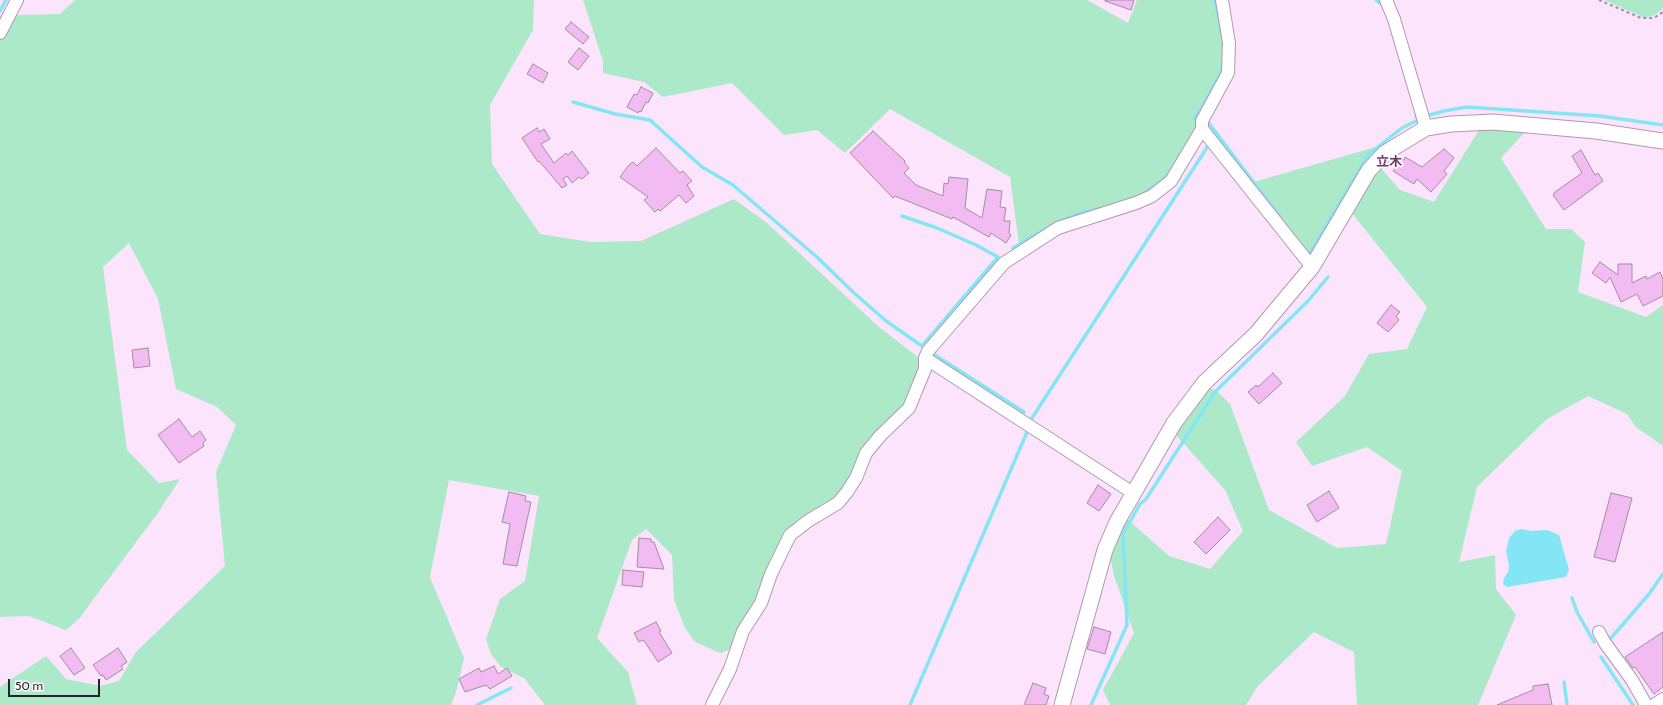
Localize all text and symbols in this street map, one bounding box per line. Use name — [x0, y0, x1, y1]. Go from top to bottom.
district label: 立木 — [1376, 154, 1402, 170]
scale bar — [10, 671, 102, 697]
text: 50 m — [15, 678, 43, 693]

